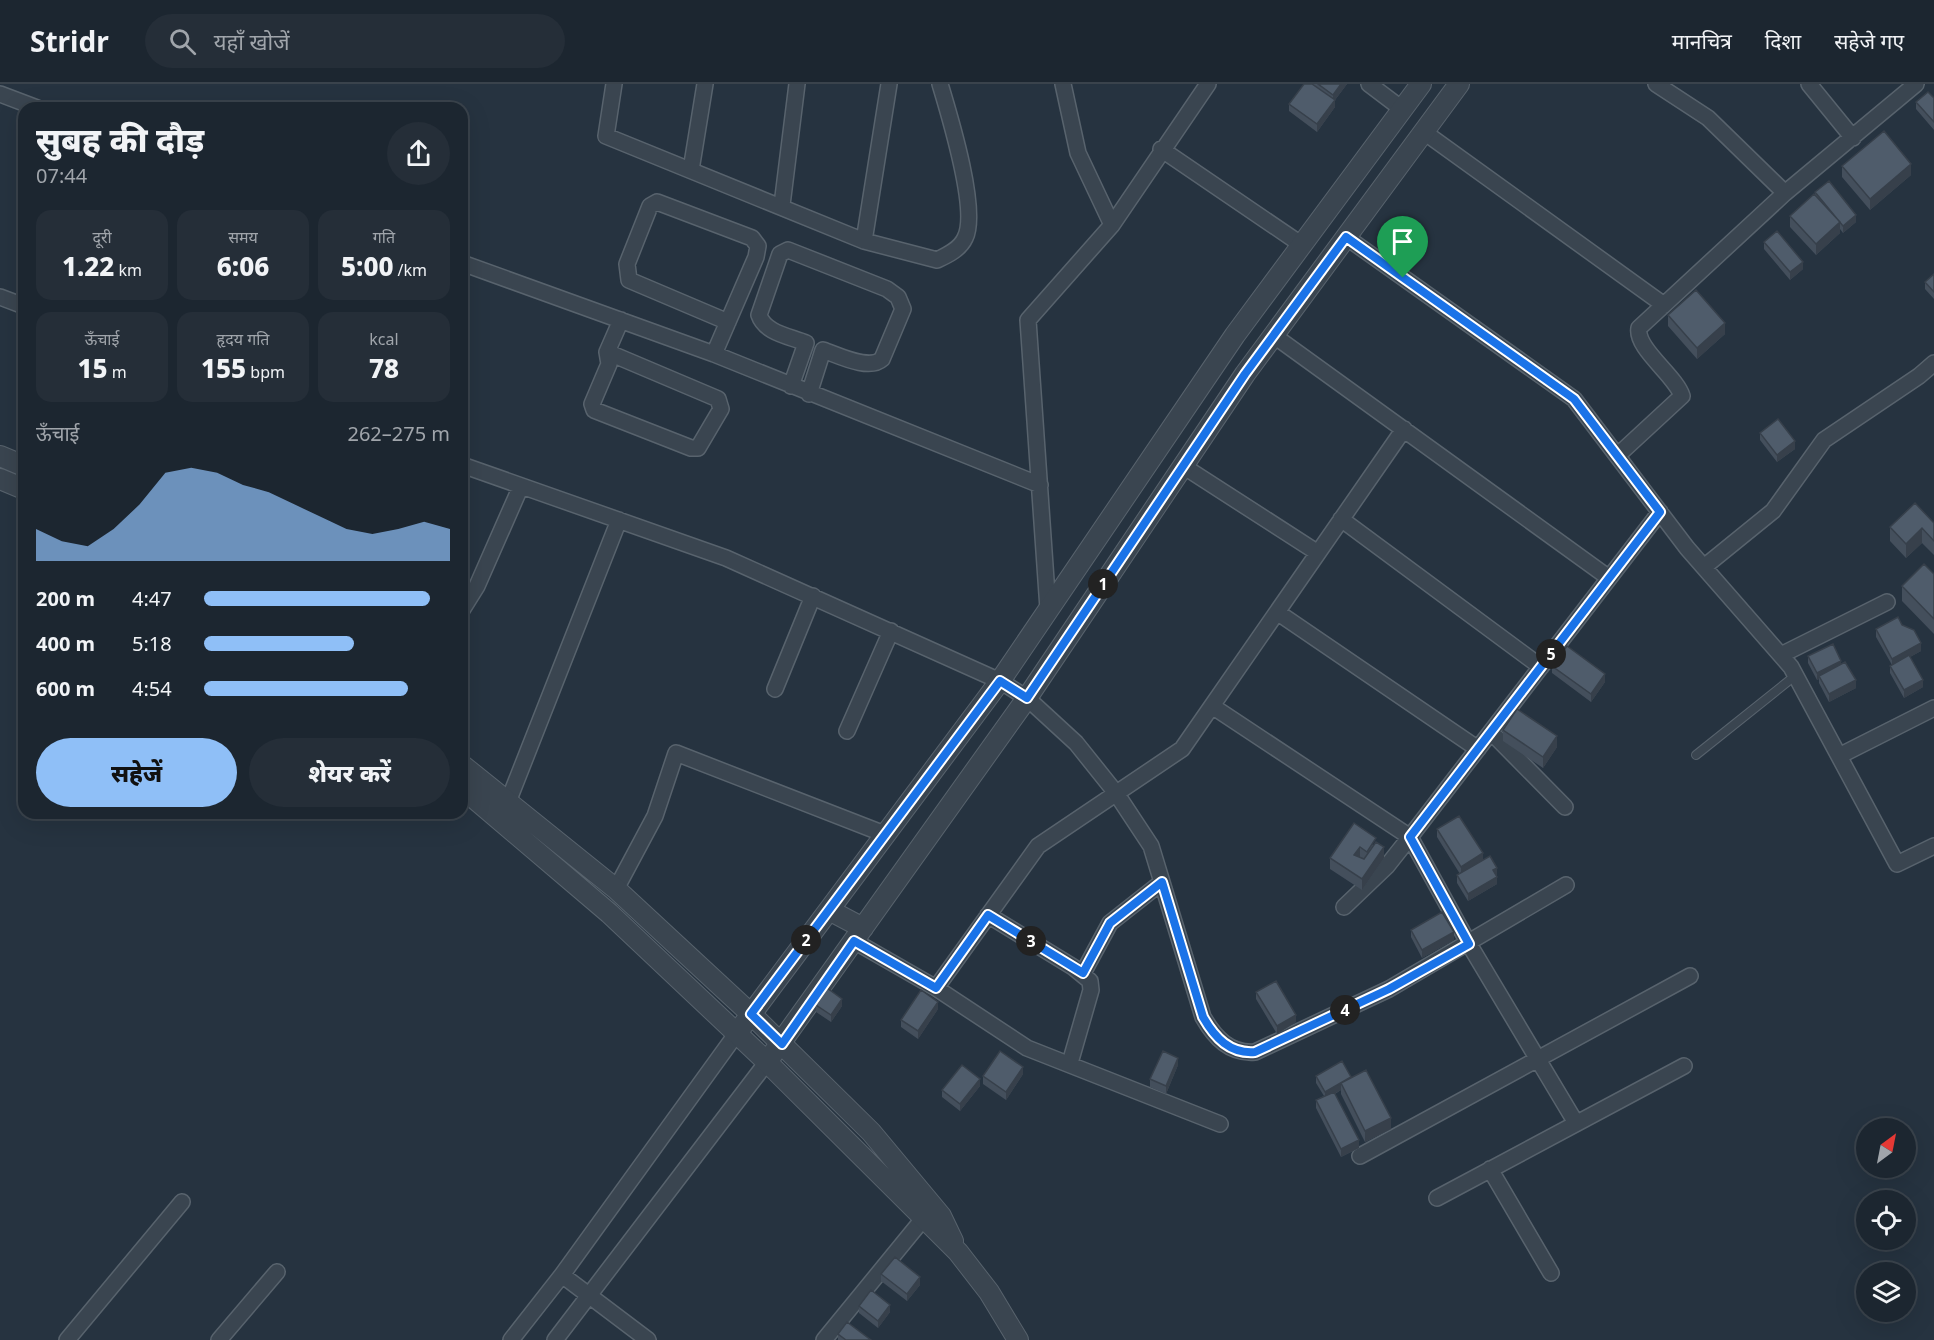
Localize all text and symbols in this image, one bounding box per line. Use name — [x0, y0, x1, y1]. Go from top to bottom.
search box — [145, 14, 565, 68]
text: Stridr — [30, 22, 109, 60]
icon: search — [166, 25, 199, 58]
text: यहाँ खोजें — [214, 26, 290, 56]
text: मानचित्र — [1672, 27, 1732, 55]
text: दिशा — [1765, 27, 1801, 55]
text: सहेजे गए — [1834, 27, 1904, 55]
text: सुबह की दौड़ — [36, 117, 204, 162]
button: share — [387, 122, 450, 185]
text: 07:44 — [36, 162, 87, 189]
pin — [1377, 216, 1428, 278]
icon: arrive — [1386, 225, 1419, 258]
text: दूरी — [92, 226, 112, 248]
text: समय — [228, 226, 258, 248]
text: गति — [373, 226, 395, 248]
text: 1.22 — [62, 248, 114, 284]
text: 6:06 — [217, 248, 269, 284]
text: 5:00 — [341, 248, 393, 284]
text: km — [114, 259, 142, 281]
text: /km — [393, 259, 427, 281]
text: ऊँचाई — [85, 328, 119, 350]
text: हृदय गति — [216, 328, 270, 350]
text: kcal — [369, 328, 399, 350]
text: 15 — [77, 350, 107, 386]
text: 155 — [201, 350, 246, 386]
text: 78 — [369, 350, 399, 386]
text: m — [107, 361, 127, 383]
text: bpm — [246, 361, 285, 383]
text: ऊँचाई — [36, 420, 79, 447]
text: 262–275 m — [347, 420, 450, 447]
pin: 1 — [1088, 569, 1118, 599]
text: 1 — [1098, 573, 1108, 595]
text: 200 m — [36, 585, 95, 612]
text: 4:47 — [132, 585, 172, 612]
text: 400 m — [36, 630, 95, 657]
text: 5:18 — [132, 630, 172, 657]
pin: 5 — [1536, 639, 1566, 669]
text: 5 — [1546, 643, 1556, 665]
text: 600 m — [36, 675, 95, 702]
text: 4:54 — [132, 675, 172, 702]
button: सहेजें — [36, 738, 237, 807]
button: शेयर करें — [249, 738, 450, 807]
pin: 2 — [791, 925, 821, 955]
pin: 3 — [1016, 926, 1046, 956]
text: 2 — [801, 929, 811, 951]
text: 3 — [1026, 930, 1036, 952]
pin: 4 — [1330, 995, 1360, 1025]
text: 4 — [1340, 999, 1350, 1021]
north arrow — [1856, 1118, 1916, 1178]
map controls — [1856, 1118, 1916, 1322]
button: locate — [1856, 1190, 1916, 1250]
button: layers — [1856, 1262, 1916, 1322]

